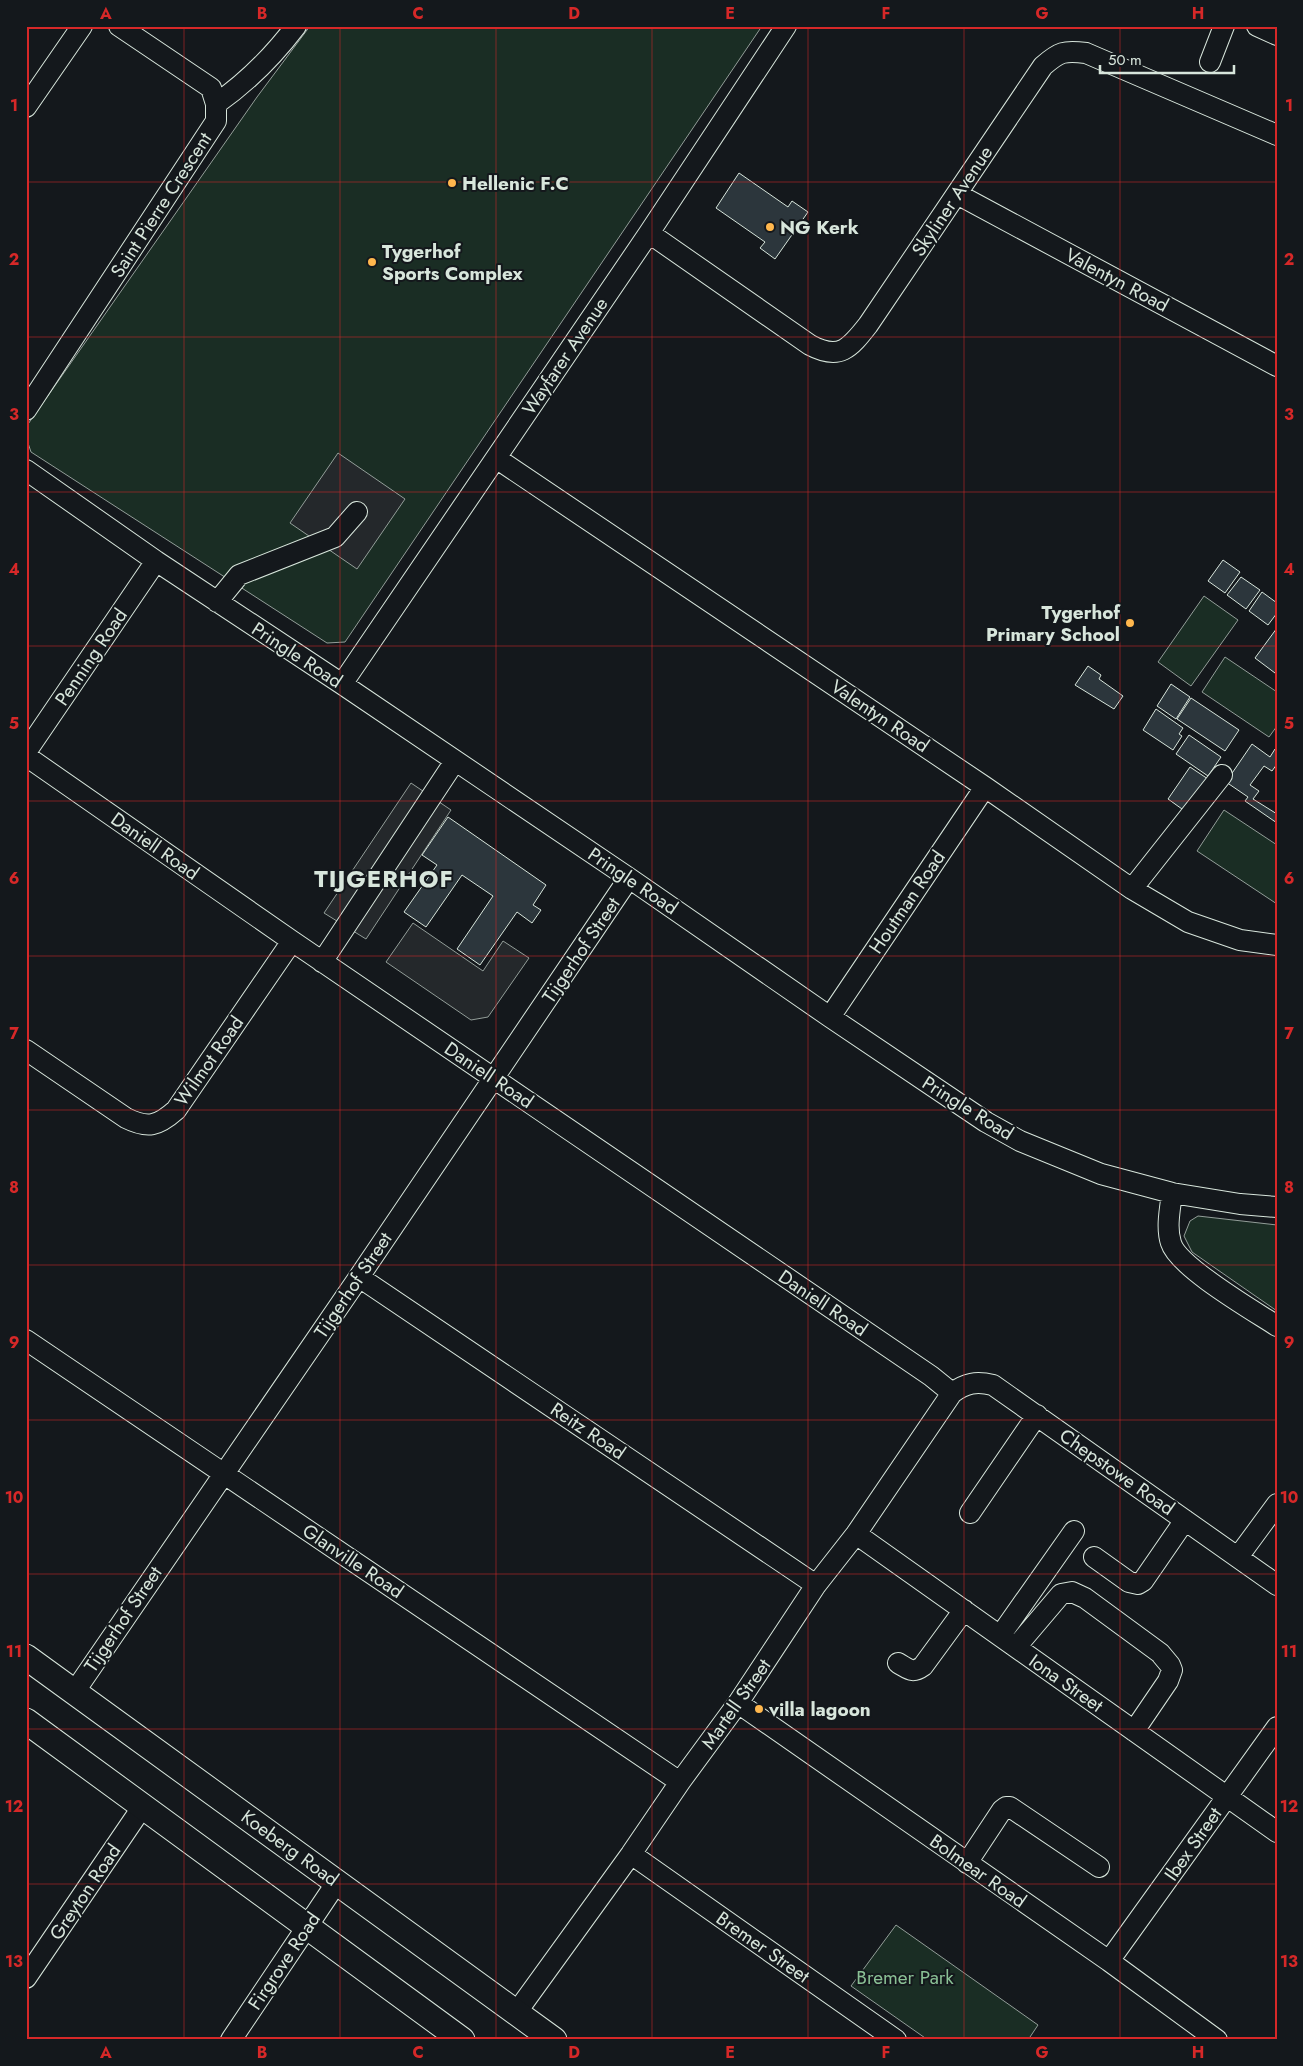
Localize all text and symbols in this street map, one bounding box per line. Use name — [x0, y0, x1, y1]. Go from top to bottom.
text: A — [99, 2, 112, 25]
text: B — [257, 2, 267, 25]
text: C — [412, 2, 424, 25]
text: D — [568, 2, 580, 25]
text: E — [725, 2, 735, 25]
text: F — [882, 2, 890, 25]
text: G — [1035, 2, 1049, 25]
text: H — [1192, 2, 1204, 25]
scale bar — [1100, 42, 1234, 74]
text: 50 m — [1108, 49, 1142, 71]
text: 1 — [10, 94, 18, 117]
text: 1 — [1285, 94, 1293, 117]
street label: Saint Pierre Crescent — [104, 127, 218, 283]
street label: Skyliner Avenue — [905, 140, 999, 262]
place label: Hellenic F.C — [462, 170, 569, 197]
marker: Hellenic F.C — [446, 177, 458, 189]
place label: NG Kerk — [780, 214, 859, 241]
marker: NG Kerk — [764, 221, 776, 233]
place label: Tygerhof Sports Complex — [382, 238, 524, 287]
street label: Valentyn Road — [1061, 241, 1173, 319]
text: 2 — [9, 248, 19, 271]
text: 2 — [1284, 248, 1294, 271]
marker: Tygerhof Sports Complex — [366, 256, 378, 268]
street label: Wayfarer Avenue — [516, 292, 614, 420]
text: 3 — [9, 403, 19, 426]
text: 3 — [1284, 403, 1294, 426]
text: 4 — [8, 558, 20, 581]
text: 4 — [1283, 558, 1295, 581]
place label: Tygerhof Primary School — [986, 599, 1121, 648]
street label: Penning Road — [48, 603, 134, 711]
street label: Pringle Road — [246, 616, 348, 694]
marker: Tygerhof Primary School — [1124, 617, 1136, 629]
street label: Valentyn Road — [825, 673, 935, 759]
text: 5 — [9, 712, 19, 735]
text: 5 — [1284, 712, 1294, 735]
street label: Daniell Road — [105, 806, 205, 886]
street label: Pringle Road — [583, 841, 683, 921]
street label: Houtman Road — [863, 845, 951, 959]
district label: TIJGERHOF — [314, 861, 454, 896]
text: 6 — [9, 867, 19, 890]
text: 6 — [1284, 867, 1294, 890]
street label: Tijgerhof Street — [536, 891, 627, 1008]
street label: Wilmot Road — [168, 1010, 250, 1112]
text: 7 — [9, 1022, 19, 1045]
text: 7 — [1284, 1022, 1294, 1045]
street label: Daniell Road — [439, 1035, 539, 1115]
street label: Pringle Road — [917, 1069, 1019, 1147]
text: 8 — [9, 1176, 19, 1199]
text: 8 — [1284, 1176, 1294, 1199]
street label: Tijgerhof Street — [308, 1226, 399, 1343]
street label: Daniell Road — [773, 1263, 873, 1343]
text: 9 — [9, 1331, 19, 1354]
text: 9 — [1284, 1331, 1294, 1354]
street label: Reitz Road — [545, 1396, 631, 1466]
street label: Chepstowe Road — [1054, 1422, 1180, 1522]
text: 10 — [5, 1486, 23, 1509]
text: 10 — [1280, 1486, 1298, 1509]
street label: Glanville Road — [297, 1517, 409, 1605]
street label: Tijgerhof Street — [78, 1560, 169, 1677]
text: 11 — [6, 1640, 22, 1663]
text: 11 — [1281, 1640, 1297, 1663]
street label: Iona Street — [1023, 1648, 1109, 1719]
street label: Martell Street — [695, 1653, 777, 1755]
place label: villa lagoon — [768, 1696, 871, 1723]
marker: villa lagoon — [753, 1703, 765, 1715]
text: 12 — [5, 1795, 23, 1818]
text: 12 — [1280, 1795, 1298, 1818]
street label: Ibex Street — [1158, 1801, 1228, 1886]
street label: Koeberg Road — [236, 1803, 344, 1893]
street label: Bolmear Road — [924, 1828, 1032, 1914]
street label: Greyton Road — [43, 1839, 127, 1945]
street label: Bremer Street — [711, 1905, 816, 1990]
street label: Firgrove Road — [241, 1907, 327, 2015]
text: 13 — [5, 1950, 23, 1973]
text: 13 — [1280, 1950, 1298, 1973]
park label: Bremer Park — [856, 1964, 954, 1991]
text: A — [99, 2041, 112, 2064]
text: B — [257, 2041, 267, 2064]
text: C — [412, 2041, 424, 2064]
text: D — [568, 2041, 580, 2064]
text: E — [725, 2041, 735, 2064]
text: F — [882, 2041, 890, 2064]
text: G — [1035, 2041, 1049, 2064]
text: H — [1192, 2041, 1204, 2064]

